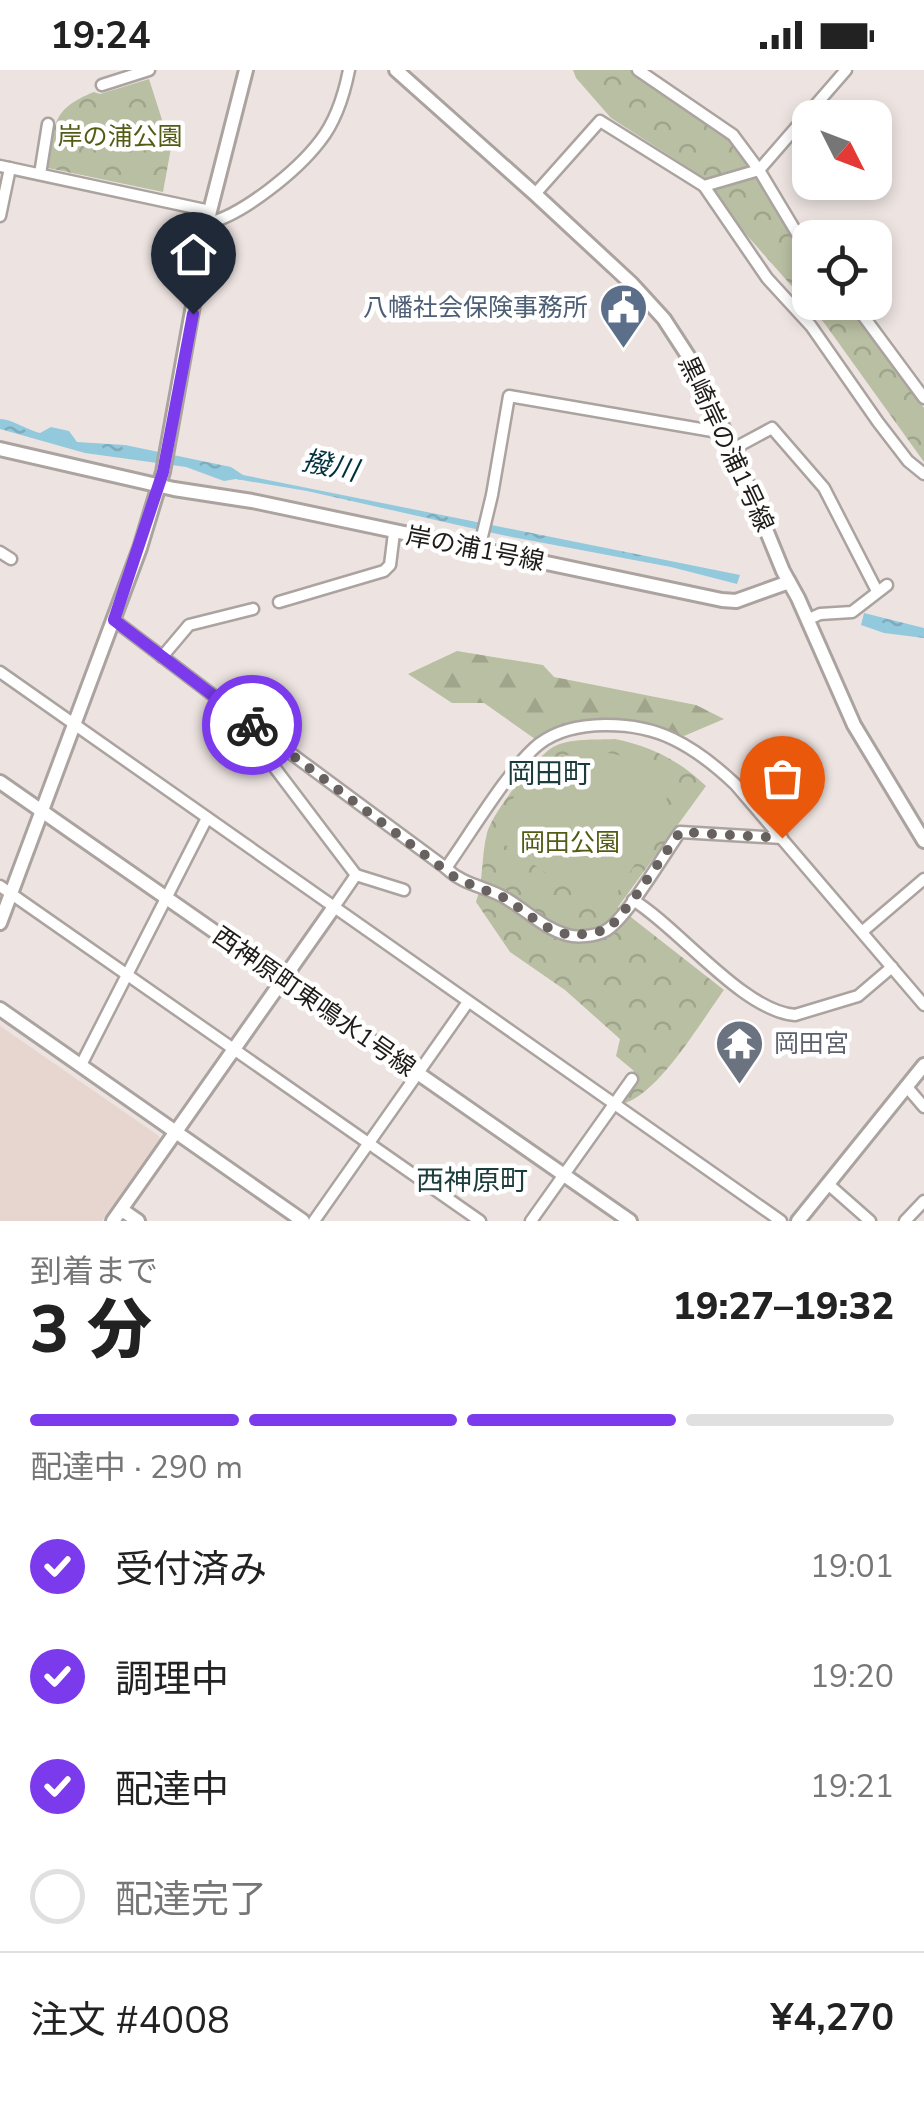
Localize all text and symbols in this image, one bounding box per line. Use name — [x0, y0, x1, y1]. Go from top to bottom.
text: 19:24 — [50, 10, 151, 61]
north arrow — [792, 100, 892, 200]
map controls — [792, 100, 892, 320]
park label: 岸の浦公園 — [57, 120, 183, 154]
pin — [151, 212, 236, 315]
button: locate — [792, 220, 892, 320]
icon: home — [166, 227, 221, 282]
public building icon: 八幡社会保険事務所 — [597, 282, 649, 350]
place label: 八幡社会保険事務所 — [363, 291, 588, 325]
street label: 黒崎岸の浦1号線 — [670, 351, 782, 537]
water label: 撥川 — [299, 442, 364, 491]
street label: 岸の浦1号線 — [403, 519, 547, 579]
courier — [202, 675, 302, 775]
icon: bike — [225, 698, 280, 753]
pin — [740, 736, 825, 839]
icon: bag — [755, 751, 810, 806]
district label: 岡田町 — [507, 755, 591, 793]
park label: 岡田公園 — [520, 826, 620, 860]
street label: 西神原町東鳴水1号線 — [206, 919, 422, 1085]
temple icon: 岡田宮 — [713, 1018, 765, 1086]
place label: 岡田宮 — [774, 1027, 849, 1061]
district label: 西神原町 — [416, 1162, 528, 1200]
text: 到着まで — [30, 1250, 158, 1293]
text: 19:27–19:32 — [673, 1281, 894, 1332]
text: 3 分 — [30, 1286, 152, 1375]
text: 配達中 · 290 m — [30, 1446, 243, 1489]
icon: check — [30, 1539, 85, 1594]
text: 受付済み — [115, 1544, 267, 1595]
text: 19:01 — [810, 1545, 894, 1588]
icon: check — [30, 1649, 85, 1704]
text: 調理中 — [115, 1654, 229, 1705]
text: 19:20 — [810, 1655, 894, 1698]
icon: check — [30, 1759, 85, 1814]
text: 配達中 — [115, 1764, 229, 1815]
text: 19:21 — [810, 1765, 894, 1808]
text: 配達完了 — [115, 1874, 267, 1925]
text: ¥4,270 — [771, 1992, 894, 2043]
text: 注文 #4008 — [30, 1995, 230, 2046]

